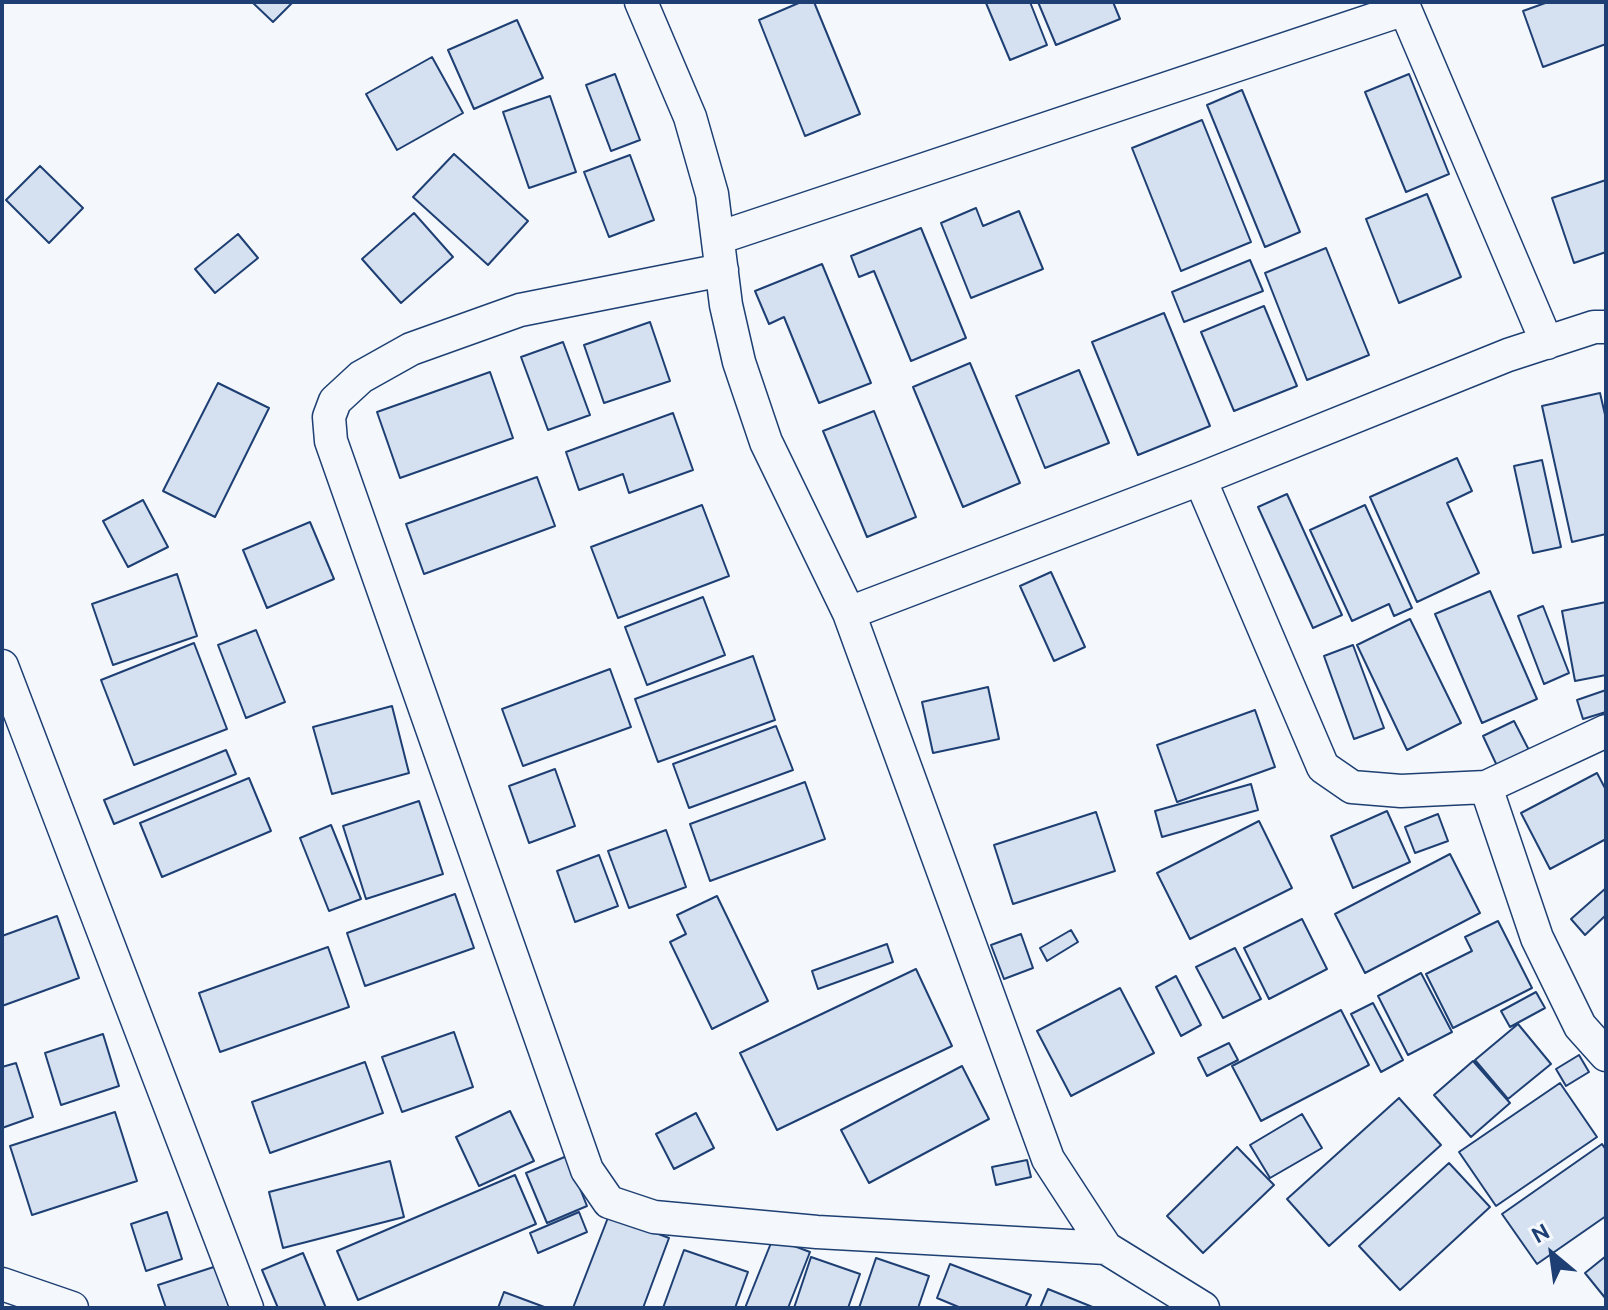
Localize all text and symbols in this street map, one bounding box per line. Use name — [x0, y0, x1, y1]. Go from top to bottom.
north arrow — [1512, 1214, 1592, 1294]
text: N — [1527, 1218, 1553, 1247]

